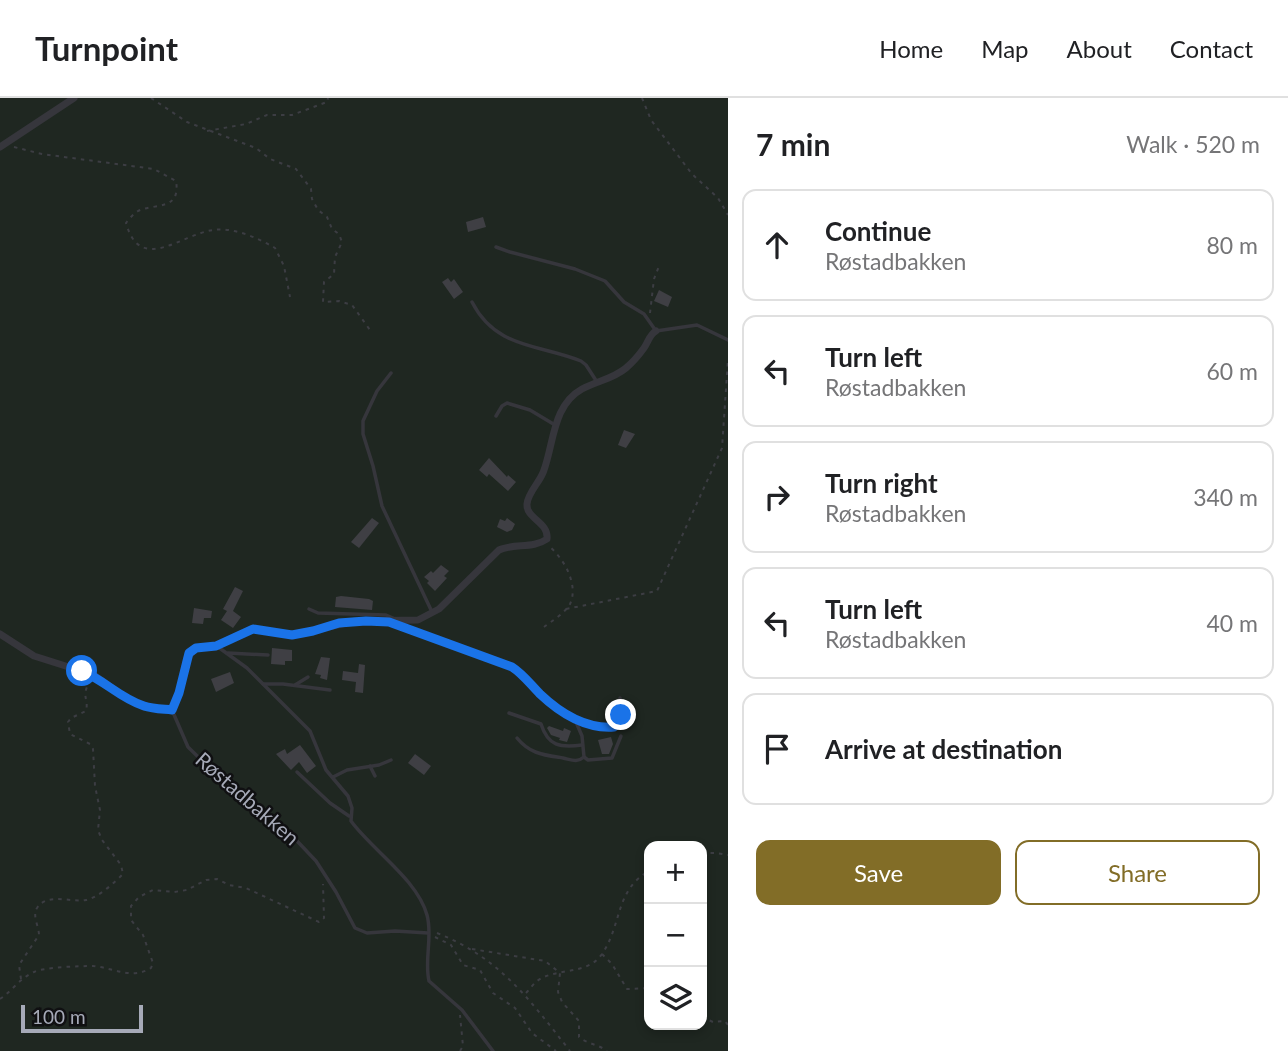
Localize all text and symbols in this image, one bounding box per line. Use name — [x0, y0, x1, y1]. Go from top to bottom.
text: Turnpoint — [35, 28, 178, 68]
text: Home — [879, 34, 943, 63]
text: Map — [981, 34, 1029, 63]
text: About — [1067, 34, 1132, 63]
text: Contact — [1170, 34, 1253, 63]
text: 7 min — [756, 126, 830, 162]
text: Walk · 520 m — [1126, 130, 1260, 158]
text: Continue — [825, 215, 931, 247]
icon: ahead — [758, 226, 796, 264]
text: 80 m — [1207, 231, 1258, 259]
text: Røstadbakken — [825, 247, 966, 275]
text: Turn left — [825, 341, 922, 373]
icon: left — [758, 352, 796, 390]
text: 60 m — [1207, 357, 1258, 385]
text: Røstadbakken — [825, 373, 966, 401]
text: Turn right — [825, 467, 938, 499]
icon: right — [758, 478, 796, 516]
text: 340 m — [1193, 483, 1258, 511]
text: Røstadbakken — [825, 499, 966, 527]
text: Turn left — [825, 593, 922, 625]
icon: left — [758, 604, 796, 642]
text: 40 m — [1207, 609, 1258, 637]
text: Røstadbakken — [825, 625, 966, 653]
route start — [66, 655, 97, 686]
route end — [605, 699, 636, 730]
icon: arrive — [758, 730, 796, 768]
text: Arrive at destination — [825, 733, 1062, 765]
street label: Røstadbakken — [191, 746, 305, 850]
button: Save — [756, 840, 1001, 905]
button: Share — [1015, 840, 1260, 905]
map controls — [644, 841, 707, 1030]
button: + — [644, 841, 707, 904]
button: − — [644, 904, 707, 967]
button: layers — [644, 967, 707, 1030]
scale bar — [21, 1002, 144, 1034]
text: 100 m — [32, 1005, 86, 1028]

